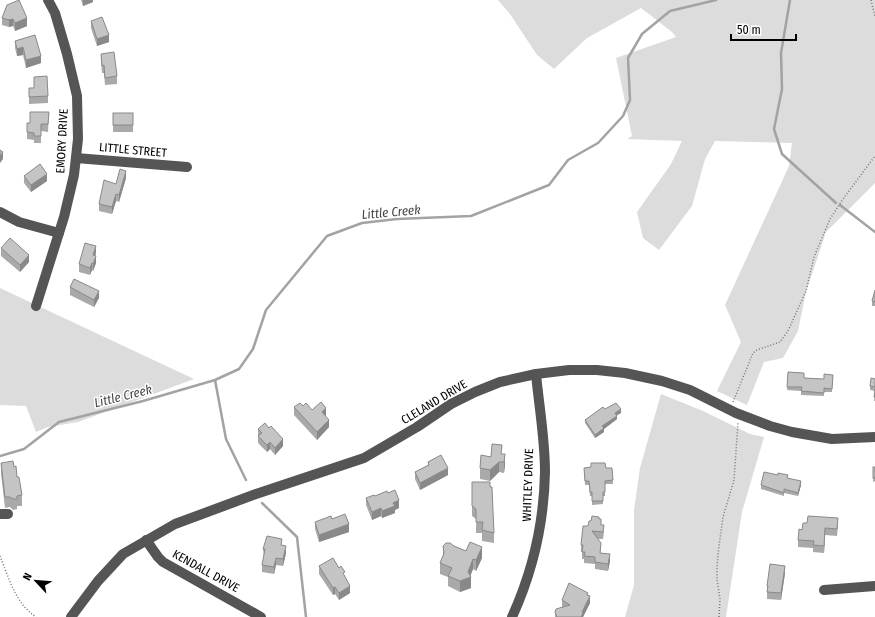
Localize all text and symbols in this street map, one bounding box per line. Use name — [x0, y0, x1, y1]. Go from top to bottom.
scale bar — [731, 16, 796, 42]
text: 50 m — [737, 23, 761, 37]
street label: EMORY DRIVE — [53, 108, 71, 174]
street label: LITTLE STREET — [99, 140, 168, 160]
water label: Little Creek — [361, 202, 422, 222]
street label: CLELAND DRIVE — [399, 377, 470, 427]
water label: Little Creek — [93, 381, 154, 410]
street label: WHITLEY DRIVE — [520, 448, 536, 522]
street label: KENDALL DRIVE — [170, 547, 242, 595]
north arrow — [16, 561, 56, 601]
text: N — [20, 571, 35, 583]

